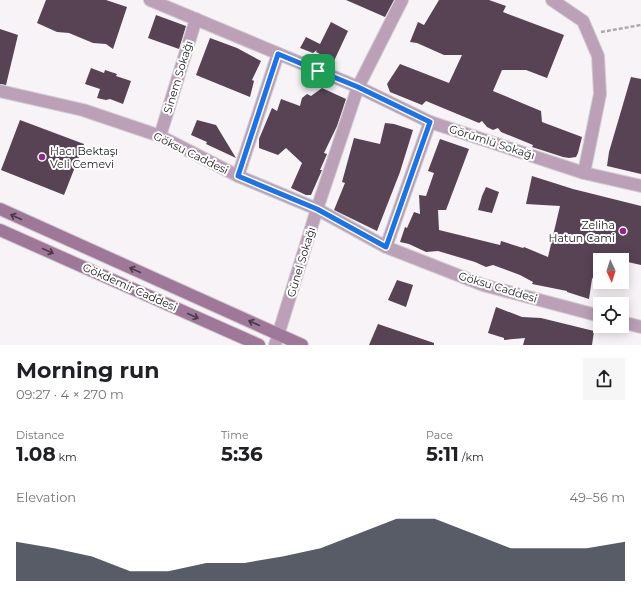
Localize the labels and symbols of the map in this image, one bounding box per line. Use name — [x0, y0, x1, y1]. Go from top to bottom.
street label: Sinem Sokağı — [160, 39, 196, 115]
pin — [301, 54, 335, 88]
street label: Görümlü Sokağı — [447, 122, 537, 162]
street label: Göksu Caddesi — [151, 129, 231, 177]
place label: Hacı Bektaşı Veli Cemevi — [50, 144, 118, 171]
marker: Hacı Bektaşı Veli Cemevi — [37, 152, 47, 162]
one-way arrow — [11, 213, 23, 220]
place label: Zeliha Hatun Cami — [549, 218, 615, 245]
street label: Günel Sokağı — [284, 225, 318, 299]
marker: Zeliha Hatun Cami — [618, 226, 628, 236]
one-way arrow — [42, 248, 54, 256]
north arrow — [593, 253, 629, 289]
street label: Gökdemir Caddesi — [81, 260, 179, 314]
one-way arrow — [129, 266, 141, 273]
street label: Göksu Caddesi — [457, 268, 539, 306]
one-way arrow — [186, 312, 198, 320]
one-way arrow — [248, 319, 260, 326]

